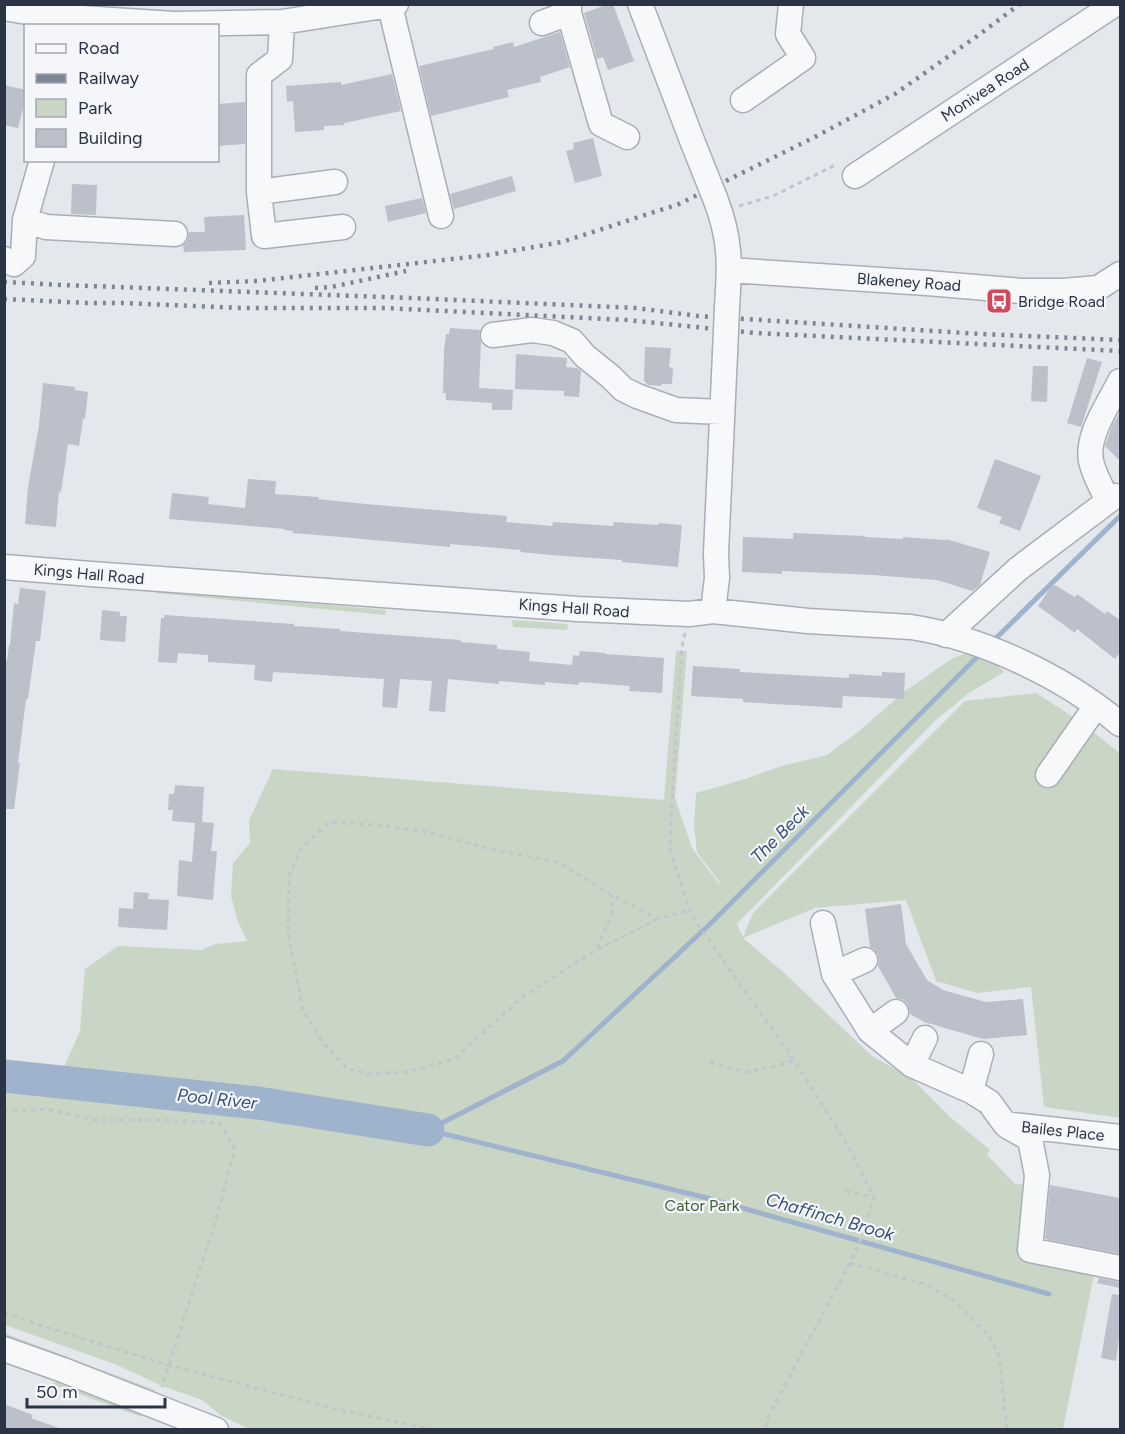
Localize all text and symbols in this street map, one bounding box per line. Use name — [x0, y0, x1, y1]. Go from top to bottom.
legend — [24, 24, 219, 162]
text: Road — [78, 37, 119, 59]
street label: Monivea Road — [937, 54, 1033, 126]
text: Railway — [78, 67, 140, 89]
text: Park — [78, 97, 113, 119]
text: Building — [78, 127, 143, 149]
street label: Blakeney Road — [856, 269, 962, 295]
bus stop icon: Bridge Road — [984, 286, 1014, 316]
place label: Bridge Road — [1018, 292, 1105, 311]
street label: Kings Hall Road — [33, 560, 145, 588]
street label: Kings Hall Road — [518, 595, 630, 621]
water label: The Beck — [746, 799, 815, 868]
water label: Pool River — [176, 1084, 259, 1114]
street label: Bailes Place — [1020, 1117, 1106, 1145]
water label: Chaffinch Brook — [763, 1188, 898, 1246]
park label: Cator Park — [665, 1196, 740, 1215]
scale bar — [27, 1371, 165, 1409]
text: 50 m — [36, 1381, 78, 1403]

